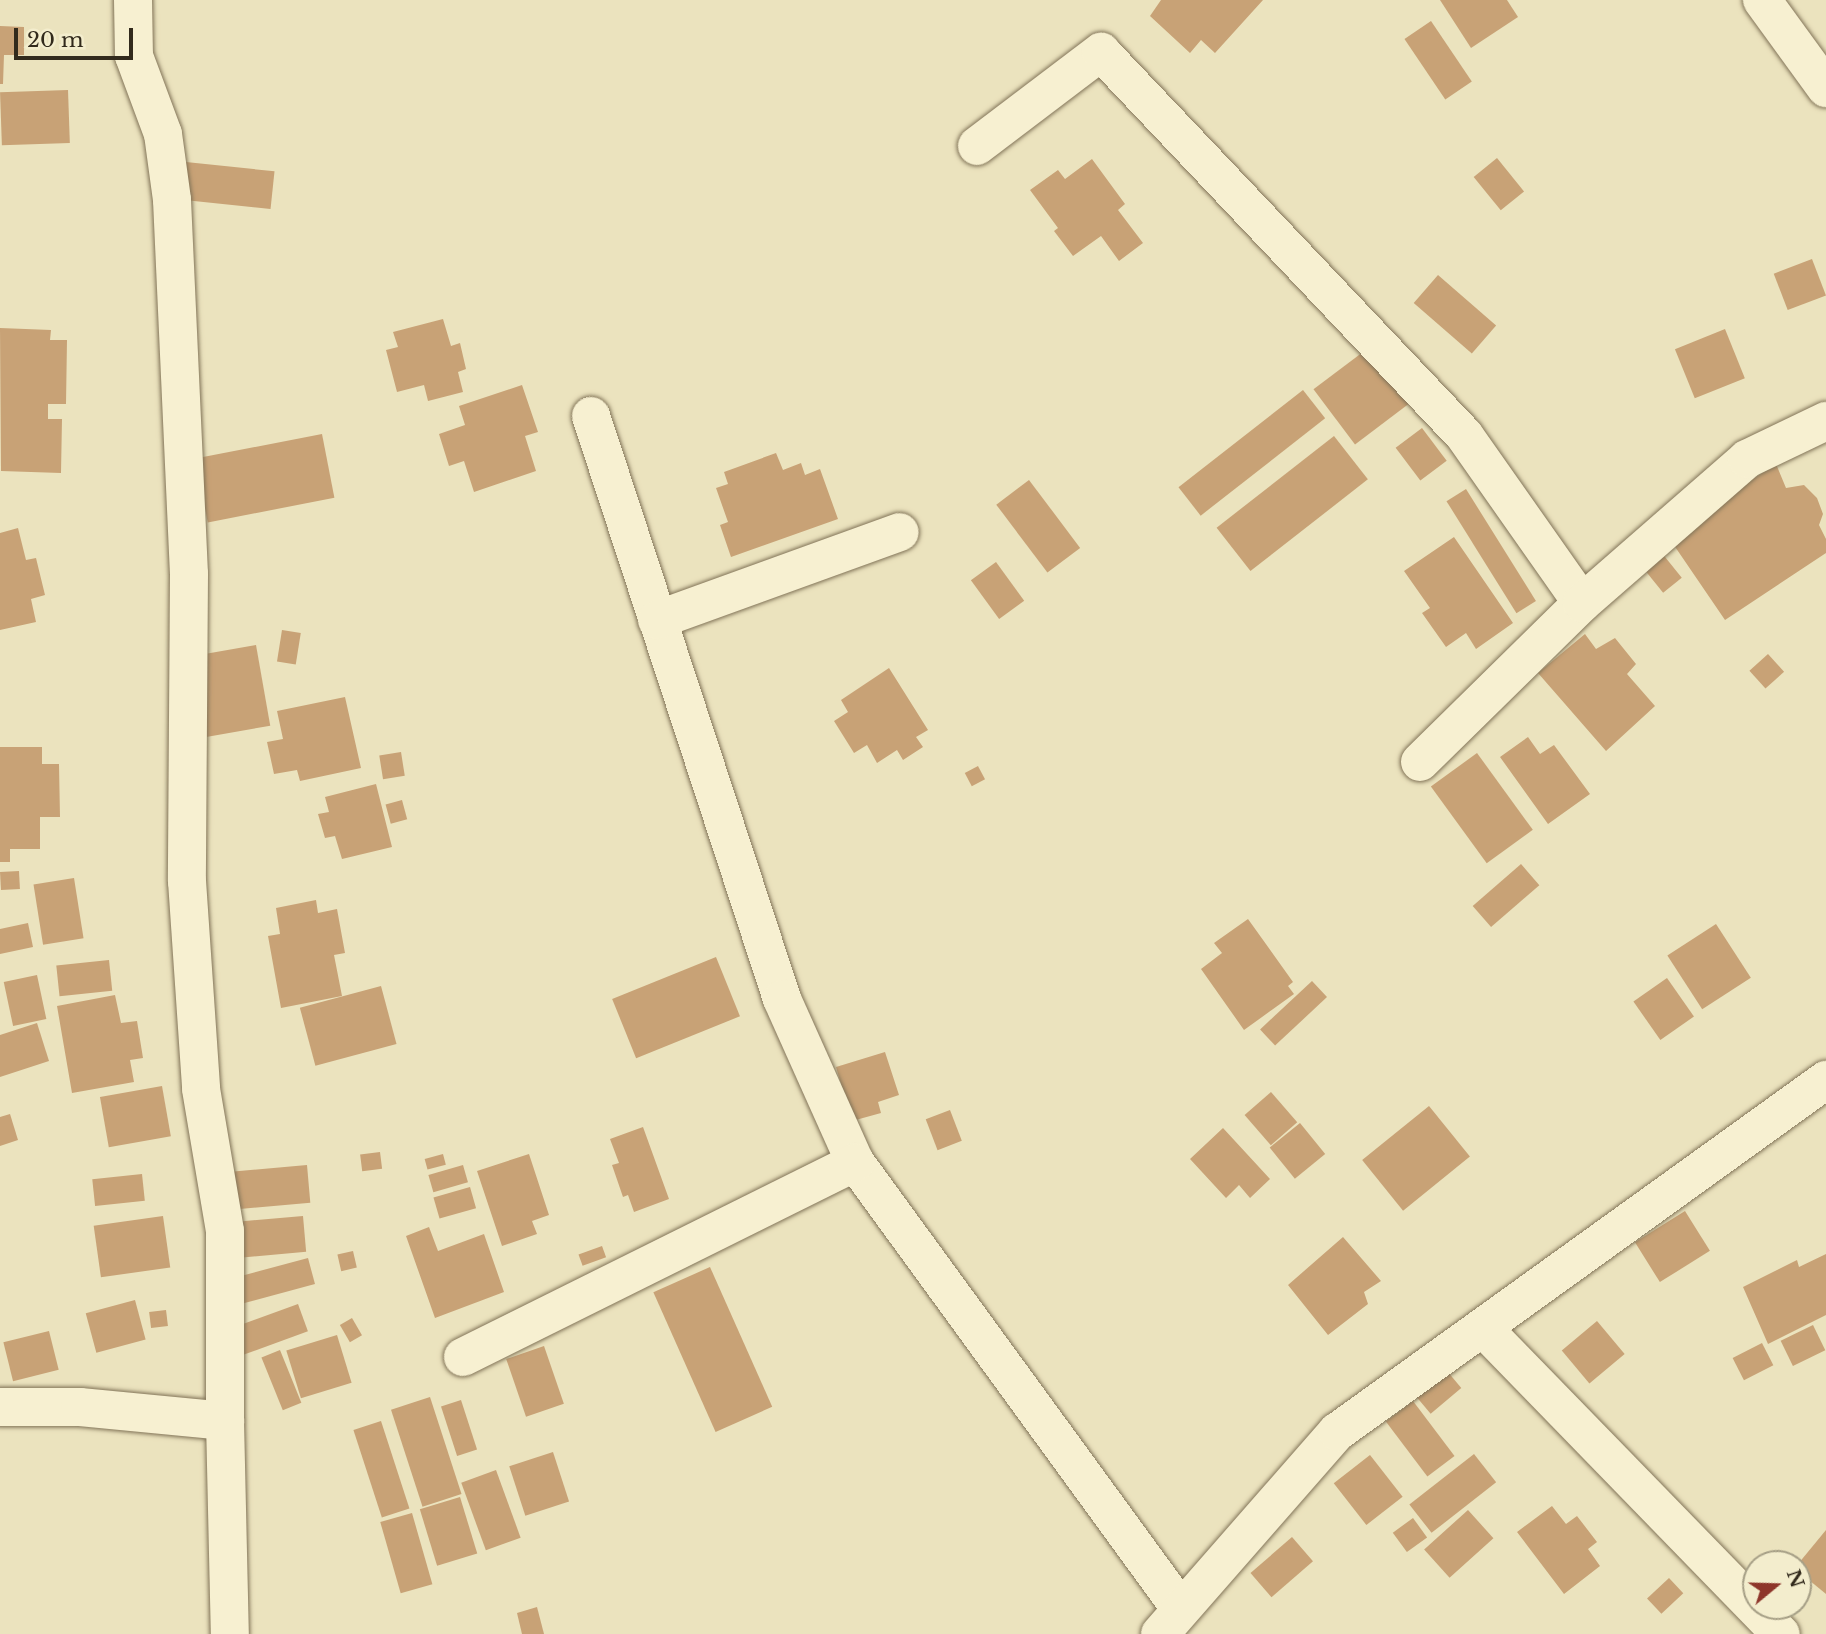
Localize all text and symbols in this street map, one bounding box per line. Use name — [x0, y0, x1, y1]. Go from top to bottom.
scale bar — [18, 14, 136, 58]
text: 20 m — [27, 27, 84, 53]
north arrow — [1742, 1550, 1812, 1620]
text: N — [1782, 1566, 1809, 1591]

